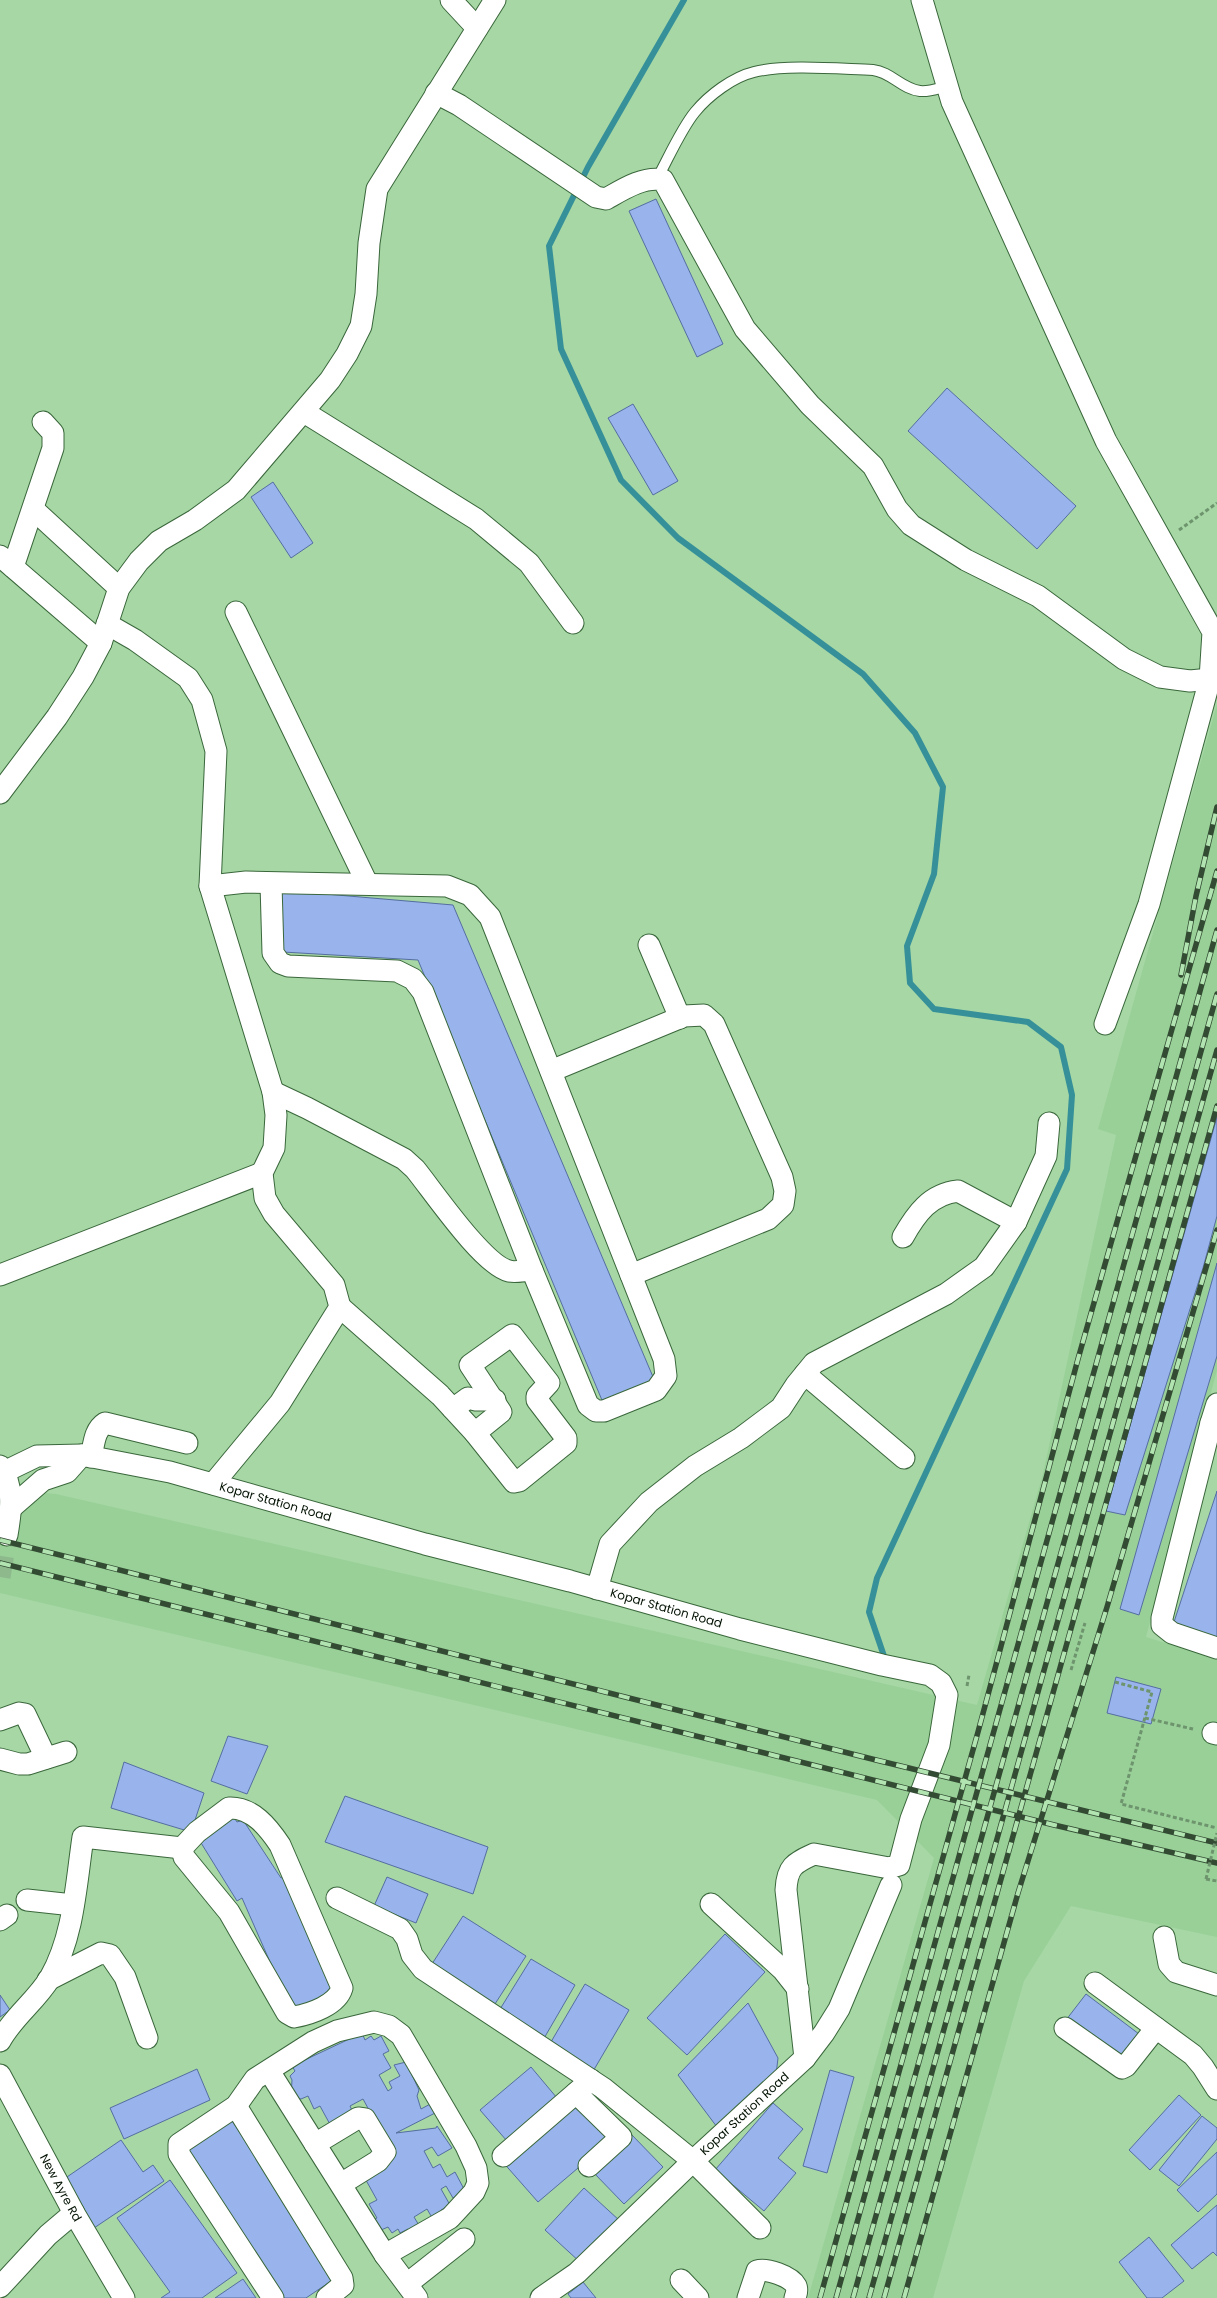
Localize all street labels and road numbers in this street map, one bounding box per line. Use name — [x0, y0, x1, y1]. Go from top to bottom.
street label: Kopar Station Road — [218, 1477, 334, 1525]
street label: Kopar Station Road — [609, 1584, 724, 1632]
street label: Kopar Station Road — [696, 2068, 792, 2159]
street label: New Ayre Rd — [36, 2151, 86, 2224]

